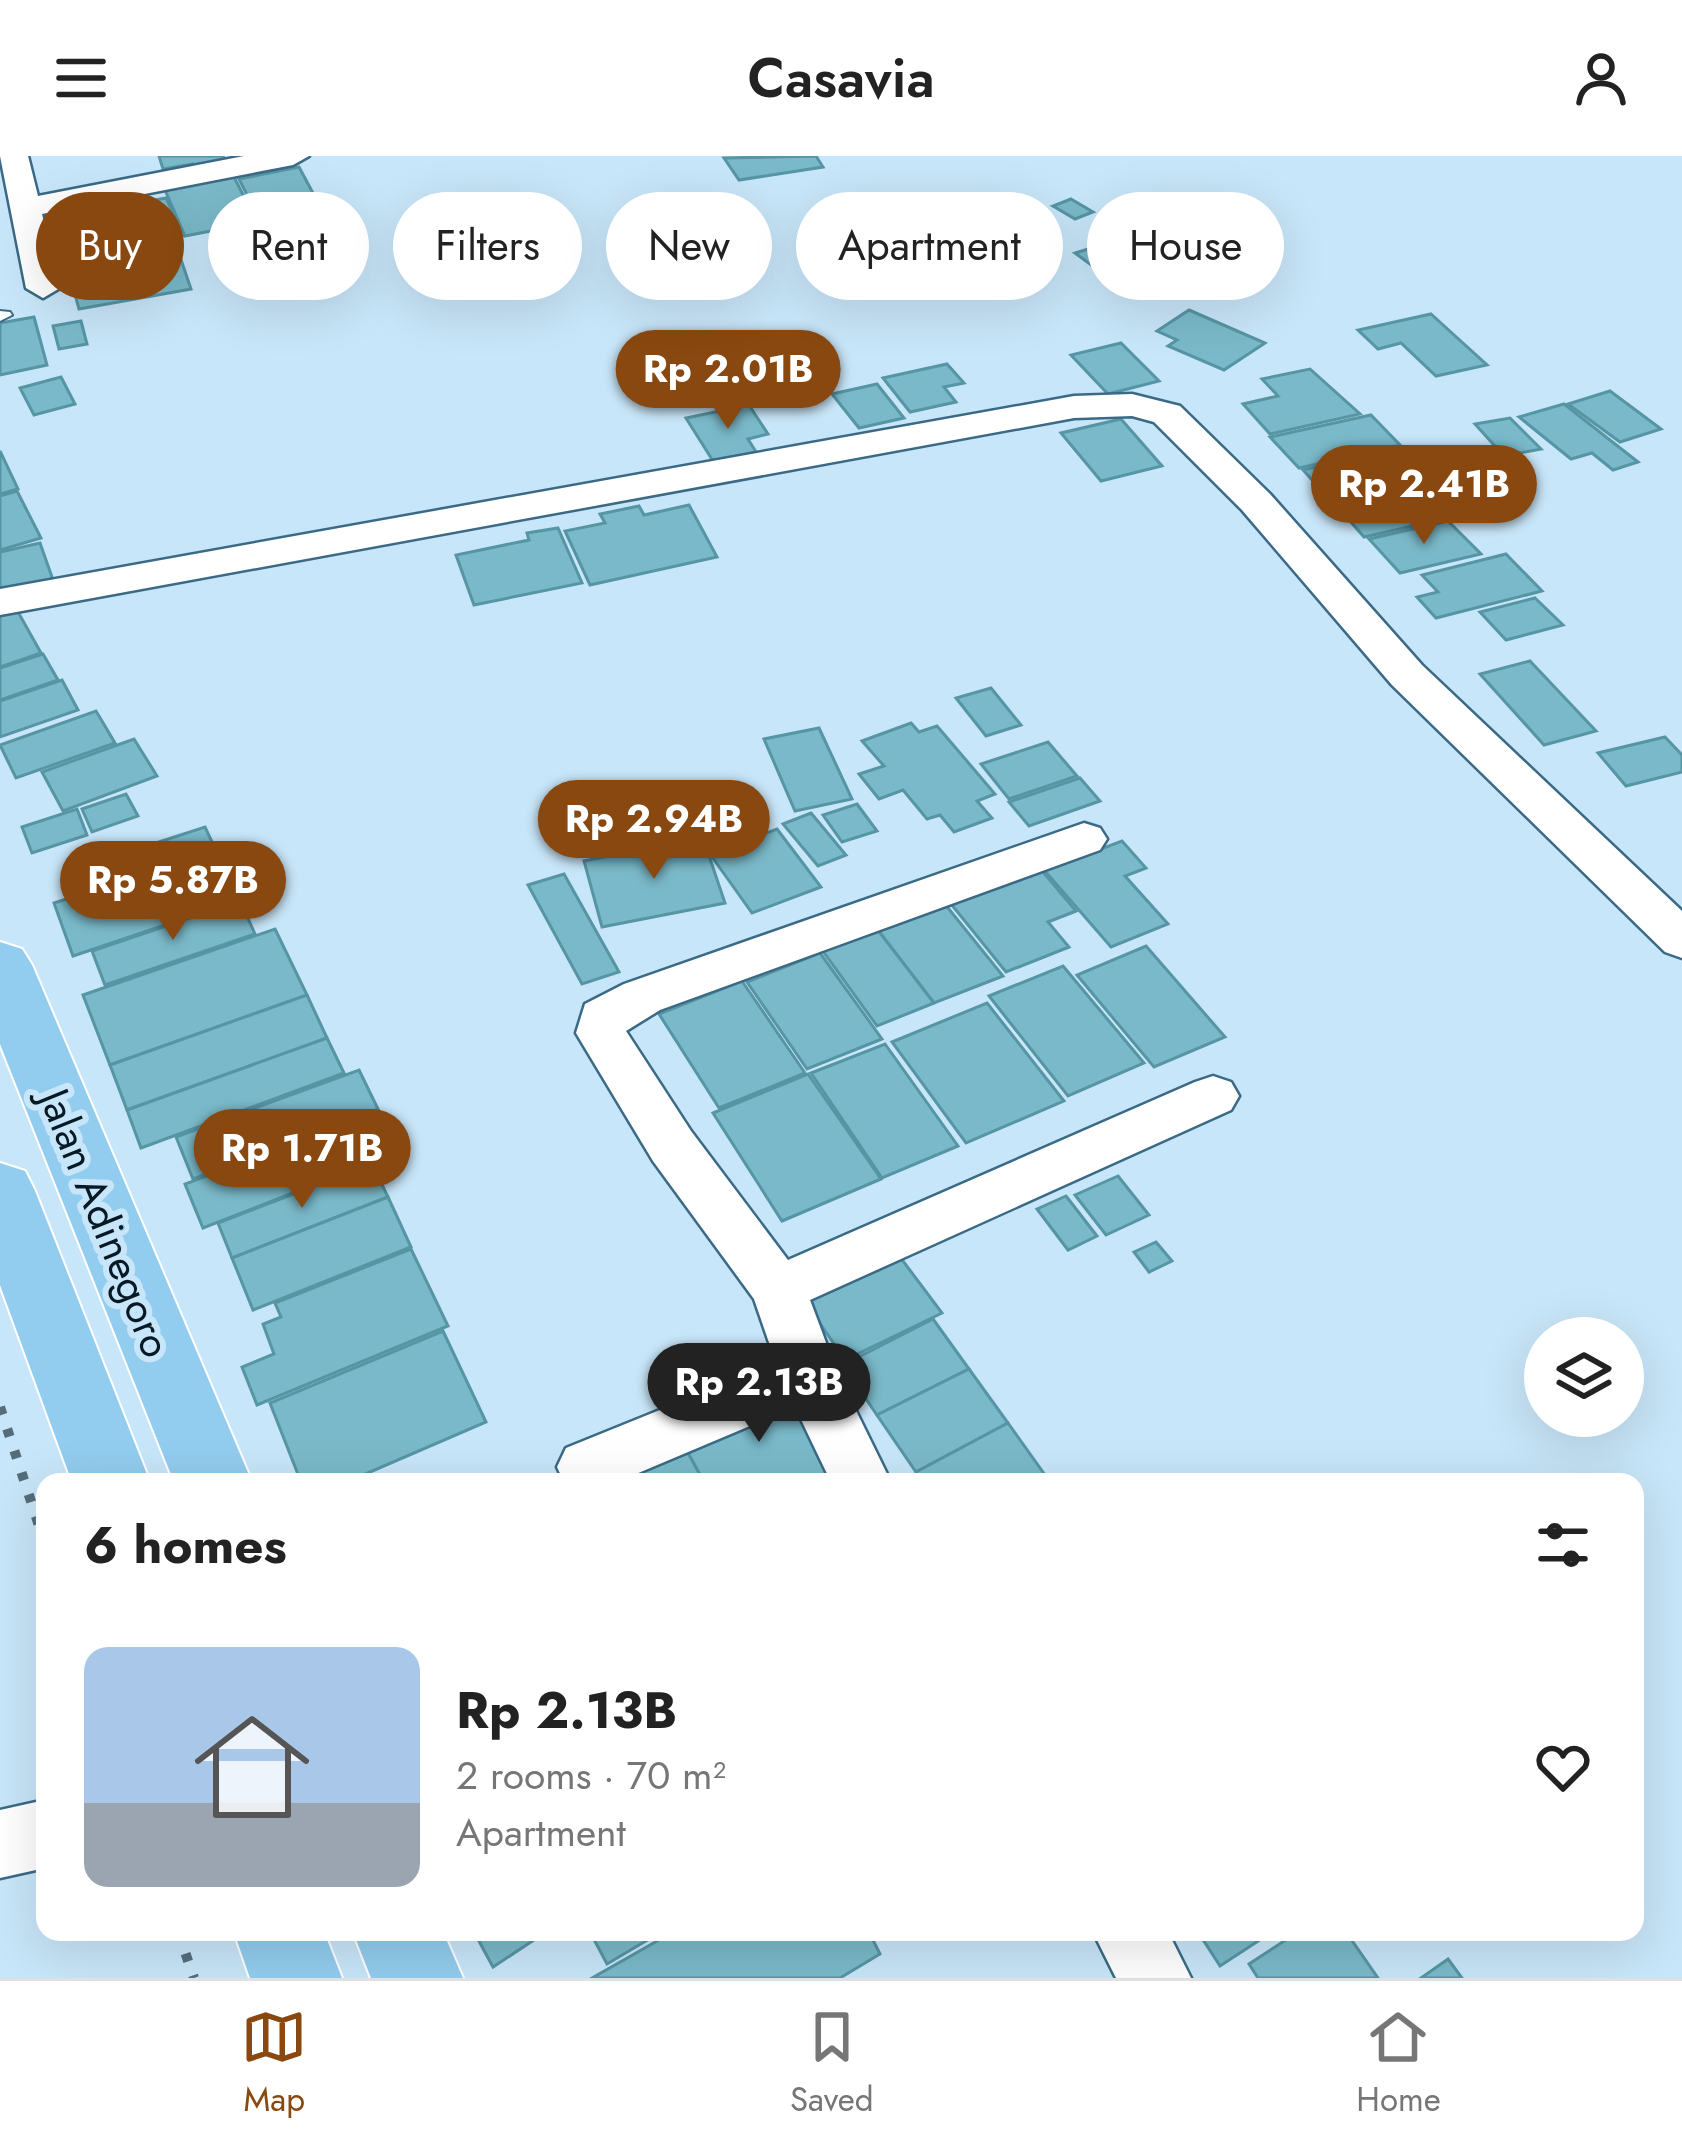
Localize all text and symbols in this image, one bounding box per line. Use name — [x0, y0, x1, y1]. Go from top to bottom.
text: Casavia — [747, 39, 935, 117]
icon: menu — [48, 45, 114, 111]
icon: person — [1568, 45, 1634, 111]
chip: Buy — [36, 192, 184, 300]
chip: Rent — [208, 192, 369, 300]
chip: Filters — [393, 192, 582, 300]
chip: New — [606, 192, 772, 300]
chip: Apartment — [796, 192, 1063, 300]
chip: House — [1087, 192, 1284, 300]
pin: Rp 2.01B — [604, 330, 852, 432]
text: Rp 2.01B — [643, 340, 813, 397]
pin: Rp 2.41B — [1300, 445, 1548, 547]
text: Rp 2.41B — [1338, 455, 1510, 512]
pin: Rp 2.94B — [530, 780, 778, 882]
text: Rp 2.94B — [565, 790, 743, 847]
pin: Rp 5.87B — [49, 841, 297, 943]
text: Rp 5.87B — [87, 851, 259, 908]
street label: Jalan Adinegoro — [22, 1075, 187, 1367]
pin: Rp 1.71B — [178, 1109, 426, 1211]
text: Rp 1.71B — [221, 1119, 383, 1176]
map controls — [1524, 1317, 1644, 1437]
button: layers — [1524, 1317, 1644, 1437]
pin: Rp 2.13B — [635, 1343, 883, 1445]
text: Rp 2.13B — [674, 1353, 844, 1410]
text: 6 homes — [84, 1508, 287, 1582]
icon: filters — [1530, 1512, 1596, 1578]
text: Rp 2.13B — [456, 1673, 677, 1747]
icon: home — [180, 1695, 324, 1839]
icon: heart — [1530, 1734, 1596, 1800]
text: 2 rooms · 70 m² — [456, 1747, 726, 1804]
text: Apartment — [456, 1804, 626, 1861]
tab: Map — [241, 2004, 307, 2123]
tab: Saved — [790, 2004, 874, 2123]
tab: Home — [1356, 2004, 1441, 2123]

